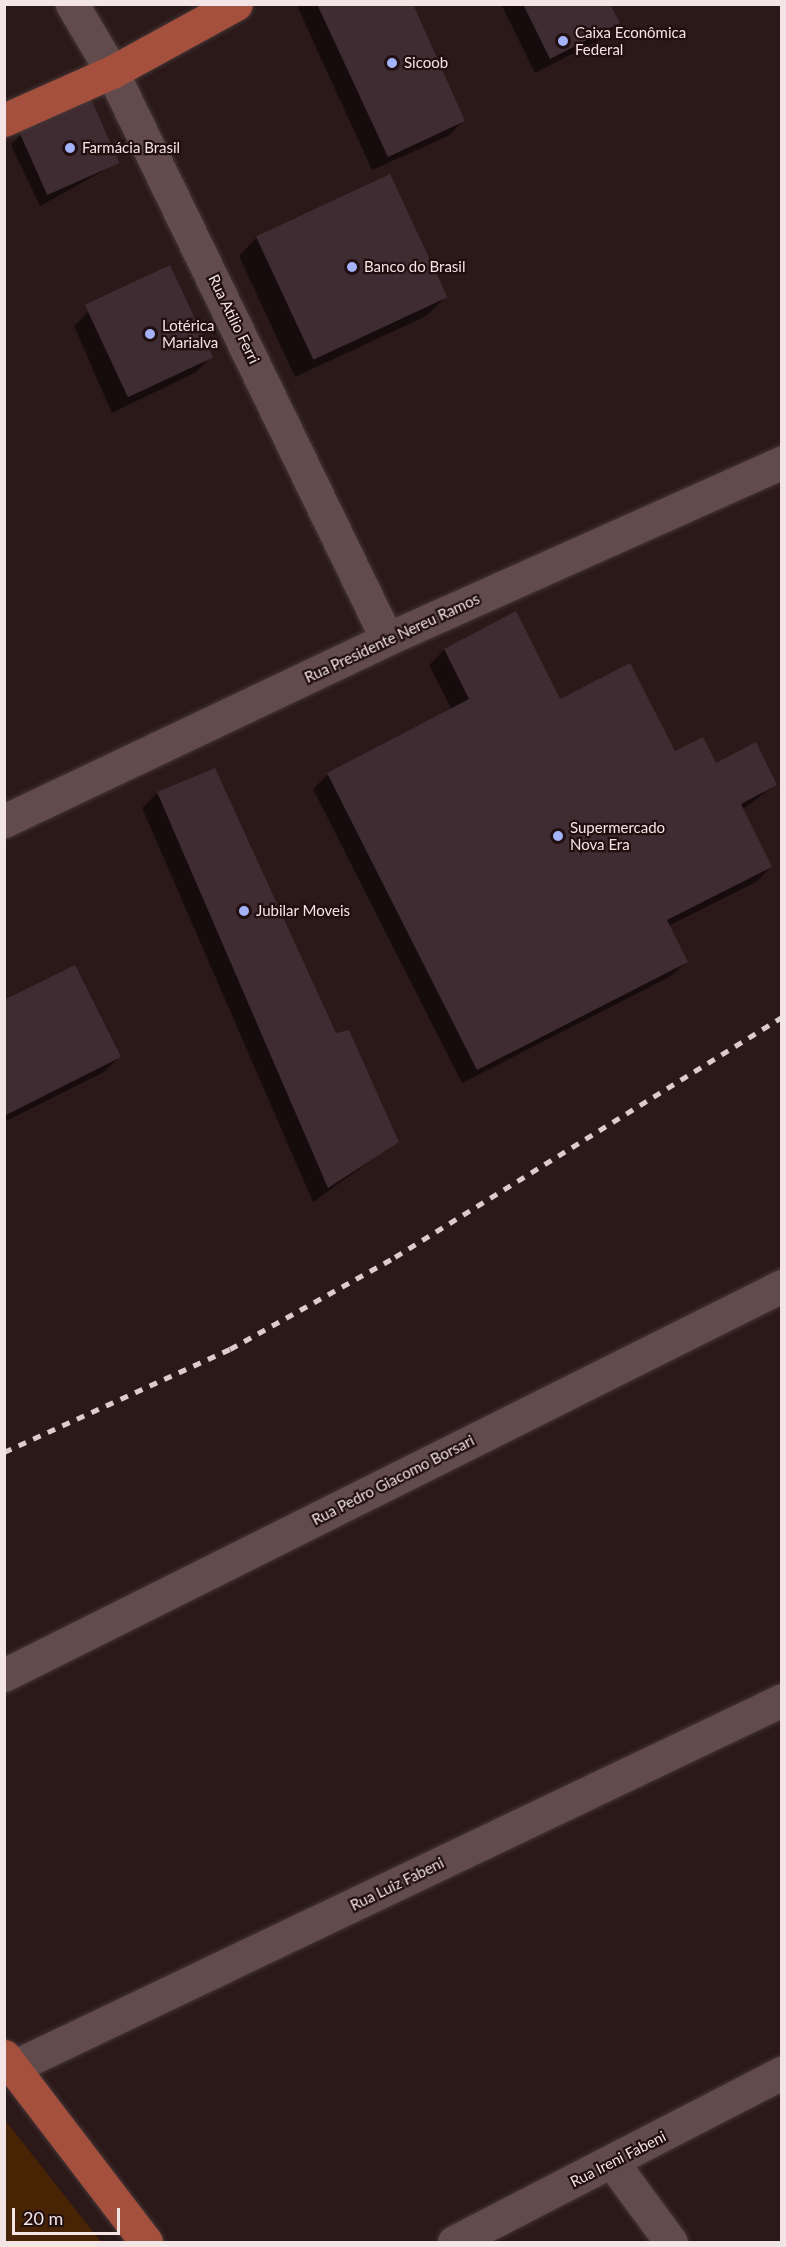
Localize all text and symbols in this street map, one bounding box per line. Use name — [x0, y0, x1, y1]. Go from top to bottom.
place label: Caixa Econômica Federal — [575, 23, 686, 58]
marker: Caixa Econômica Federal — [556, 34, 570, 48]
place label: Sicoob — [404, 54, 448, 72]
marker: Sicoob — [385, 56, 399, 70]
place label: Farmácia Brasil — [82, 139, 180, 157]
marker: Farmácia Brasil — [63, 141, 77, 155]
place label: Banco do Brasil — [364, 258, 465, 276]
marker: Banco do Brasil — [345, 260, 359, 274]
street label: Rua Atilio Ferri — [205, 271, 263, 367]
place label: Lotérica Marialva — [162, 316, 218, 351]
marker: Lotérica Marialva — [143, 327, 157, 341]
street label: Rua Presidente Nereu Ramos — [302, 589, 482, 687]
place label: Supermercado Nova Era — [570, 818, 665, 853]
marker: Supermercado Nova Era — [551, 829, 565, 843]
place label: Jubilar Moveis — [256, 902, 350, 920]
marker: Jubilar Moveis — [237, 904, 251, 918]
street label: Rua Pedro Giacomo Borsari — [309, 1431, 477, 1529]
street label: Rua Luiz Fabeni — [347, 1854, 447, 1914]
street label: Rua Ireni Fabeni — [567, 2127, 669, 2191]
scale bar — [15, 2196, 123, 2234]
text: 20 m — [23, 2207, 63, 2229]

